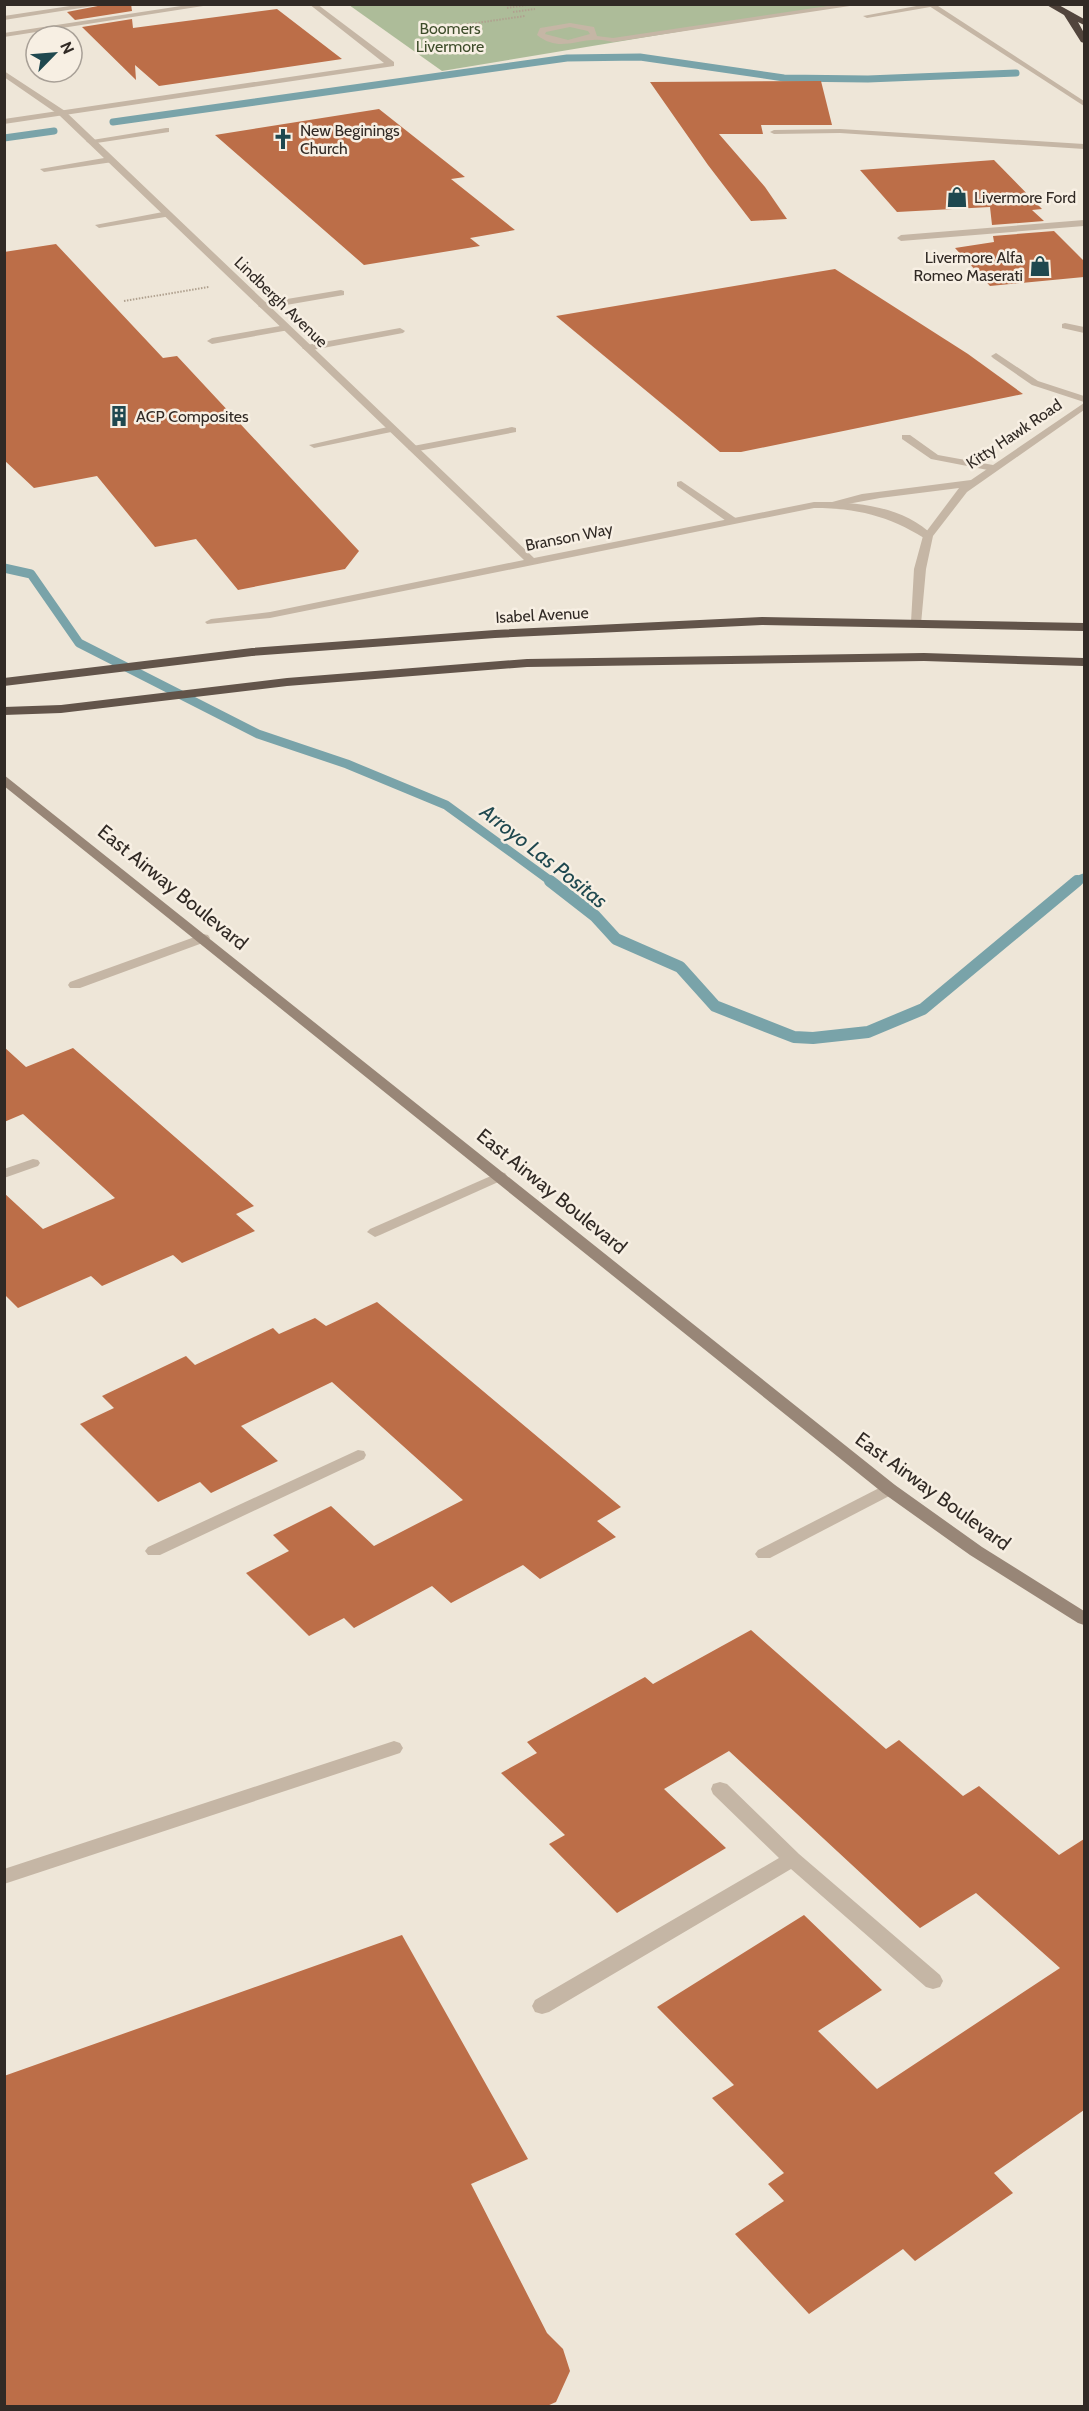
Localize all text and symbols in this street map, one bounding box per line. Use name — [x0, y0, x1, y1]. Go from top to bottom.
park label: Boomers Livermore — [416, 19, 484, 56]
north arrow — [24, 24, 84, 84]
text: N — [56, 39, 78, 57]
place label: New Beginings Church — [300, 121, 400, 158]
church icon: New Beginings Church — [271, 127, 295, 151]
shop icon: Livermore Ford — [945, 185, 969, 209]
place label: Livermore Ford — [974, 188, 1076, 207]
place label: Livermore Alfa Romeo Maserati — [914, 248, 1023, 285]
street label: Lindbergh Avenue — [230, 253, 332, 351]
shop icon: Livermore Alfa Romeo Maserati — [1028, 254, 1052, 278]
street label: Kitty Hawk Road — [963, 395, 1065, 473]
building icon: ACP Composites — [107, 404, 131, 428]
place label: ACP Composites — [136, 407, 249, 426]
street label: Branson Way — [524, 519, 614, 555]
street label: Isabel Avenue — [495, 603, 589, 627]
water label: Arroyo Las Positas — [475, 798, 612, 913]
street label: East Airway Boulevard — [93, 819, 253, 955]
street label: East Airway Boulevard — [472, 1123, 632, 1259]
street label: East Airway Boulevard — [851, 1427, 1015, 1555]

